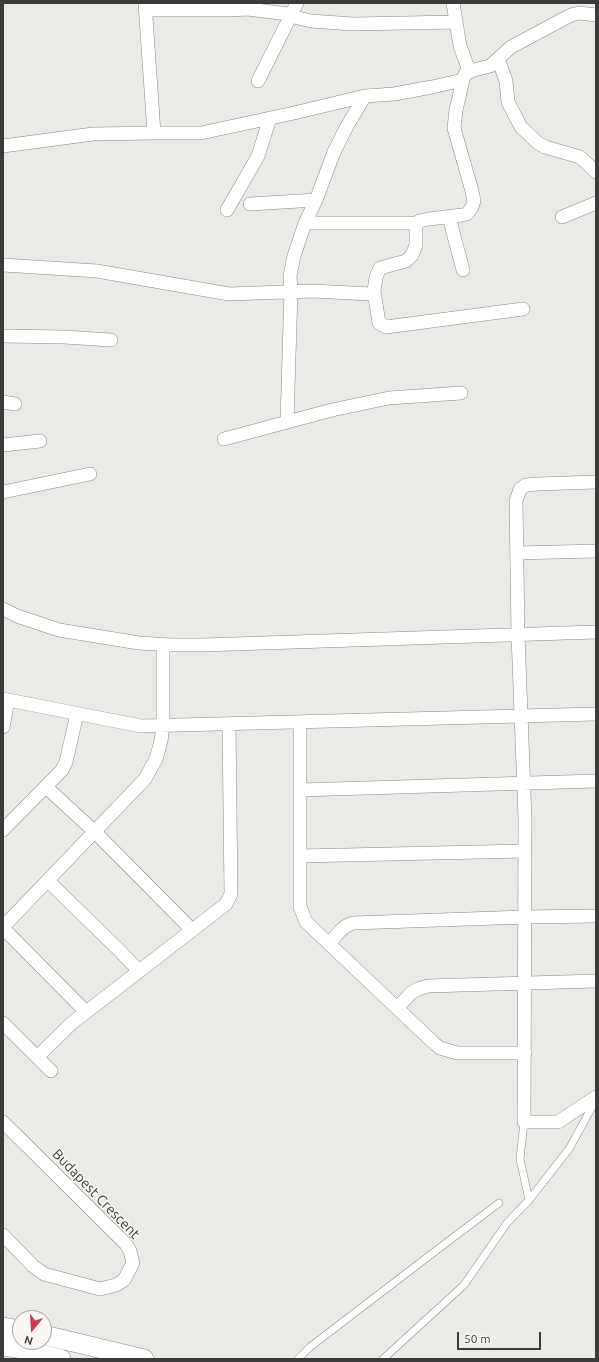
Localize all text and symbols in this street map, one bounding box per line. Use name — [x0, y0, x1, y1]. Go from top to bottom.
street label: Budapest Crescent — [49, 1146, 143, 1242]
north arrow — [12, 1310, 52, 1350]
scale bar — [459, 1324, 543, 1350]
text: 50 m — [464, 1332, 491, 1345]
text: N — [23, 1333, 34, 1347]

